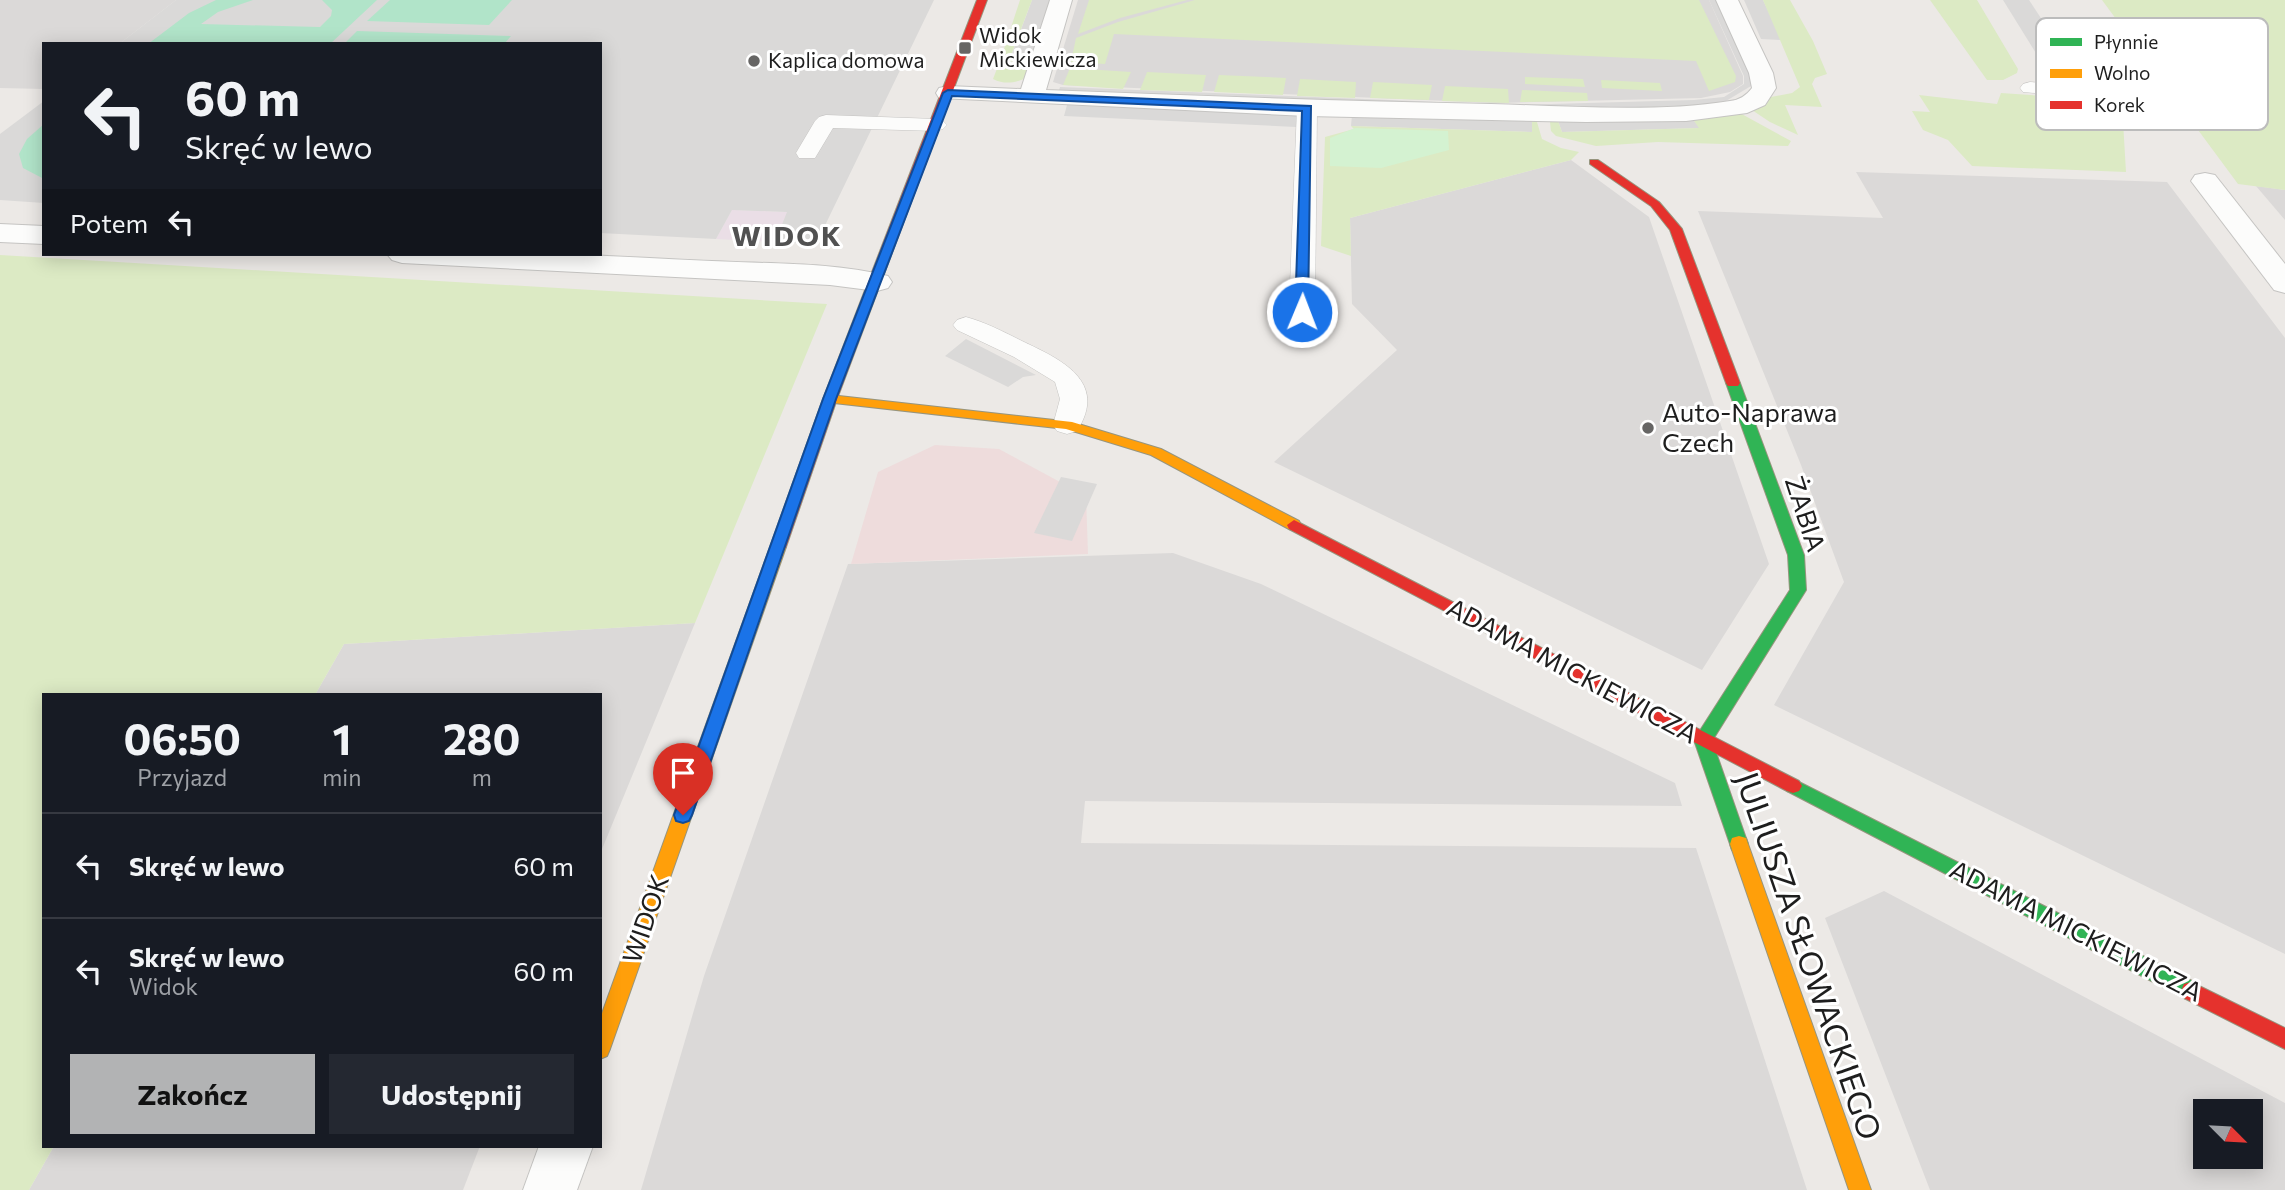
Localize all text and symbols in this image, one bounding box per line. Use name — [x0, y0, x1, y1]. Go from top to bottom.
legend — [2036, 18, 2268, 130]
place label: Widok Mickiewicza — [979, 22, 1097, 71]
text: Płynnie — [2094, 30, 2158, 53]
marker: Widok Mickiewicza — [957, 40, 973, 56]
place label: Kaplica domowa — [768, 47, 924, 72]
marker: Kaplica domowa — [746, 53, 762, 69]
text: Wolno — [2094, 61, 2150, 84]
text: 60 m — [185, 66, 300, 126]
icon: left — [70, 70, 161, 161]
text: Korek — [2094, 93, 2145, 116]
text: Skręć w lewo — [185, 126, 373, 166]
icon: left — [162, 203, 200, 241]
text: Potem — [70, 207, 148, 238]
district label: WIDOK — [731, 218, 843, 252]
position arrow — [1265, 275, 1339, 349]
place label: Auto-Naprawa Czech — [1662, 396, 1837, 457]
marker: Auto-Naprawa Czech — [1640, 420, 1656, 436]
street label: ŻABIA — [1780, 472, 1833, 555]
street label: ADAMA MICKIEWICZA — [1442, 590, 1703, 749]
text: 06:50 — [123, 712, 241, 764]
text: 1 — [332, 712, 351, 764]
text: 280 — [443, 712, 520, 764]
pin — [653, 743, 713, 815]
icon: arrive — [664, 754, 702, 792]
text: Przyjazd — [137, 763, 227, 791]
text: min — [322, 763, 361, 791]
text: m — [472, 763, 492, 791]
street label: JULIUSZA SŁOWACKIEGO — [1728, 766, 1892, 1145]
icon: left — [70, 847, 108, 885]
text: Skręć w lewo — [129, 850, 285, 881]
text: 60 m — [514, 850, 574, 881]
street label: ADAMA MICKIEWICZA — [1945, 852, 2208, 1007]
street label: WIDOK — [615, 870, 674, 967]
text: Skręć w lewo — [129, 941, 285, 972]
icon: left — [70, 952, 108, 990]
text: 60 m — [514, 955, 574, 986]
text: Widok — [129, 972, 198, 1000]
button: Zakończ — [70, 1054, 315, 1134]
button: Udostępnij — [329, 1054, 574, 1134]
north arrow — [2193, 1099, 2263, 1169]
map controls — [2193, 1099, 2263, 1169]

